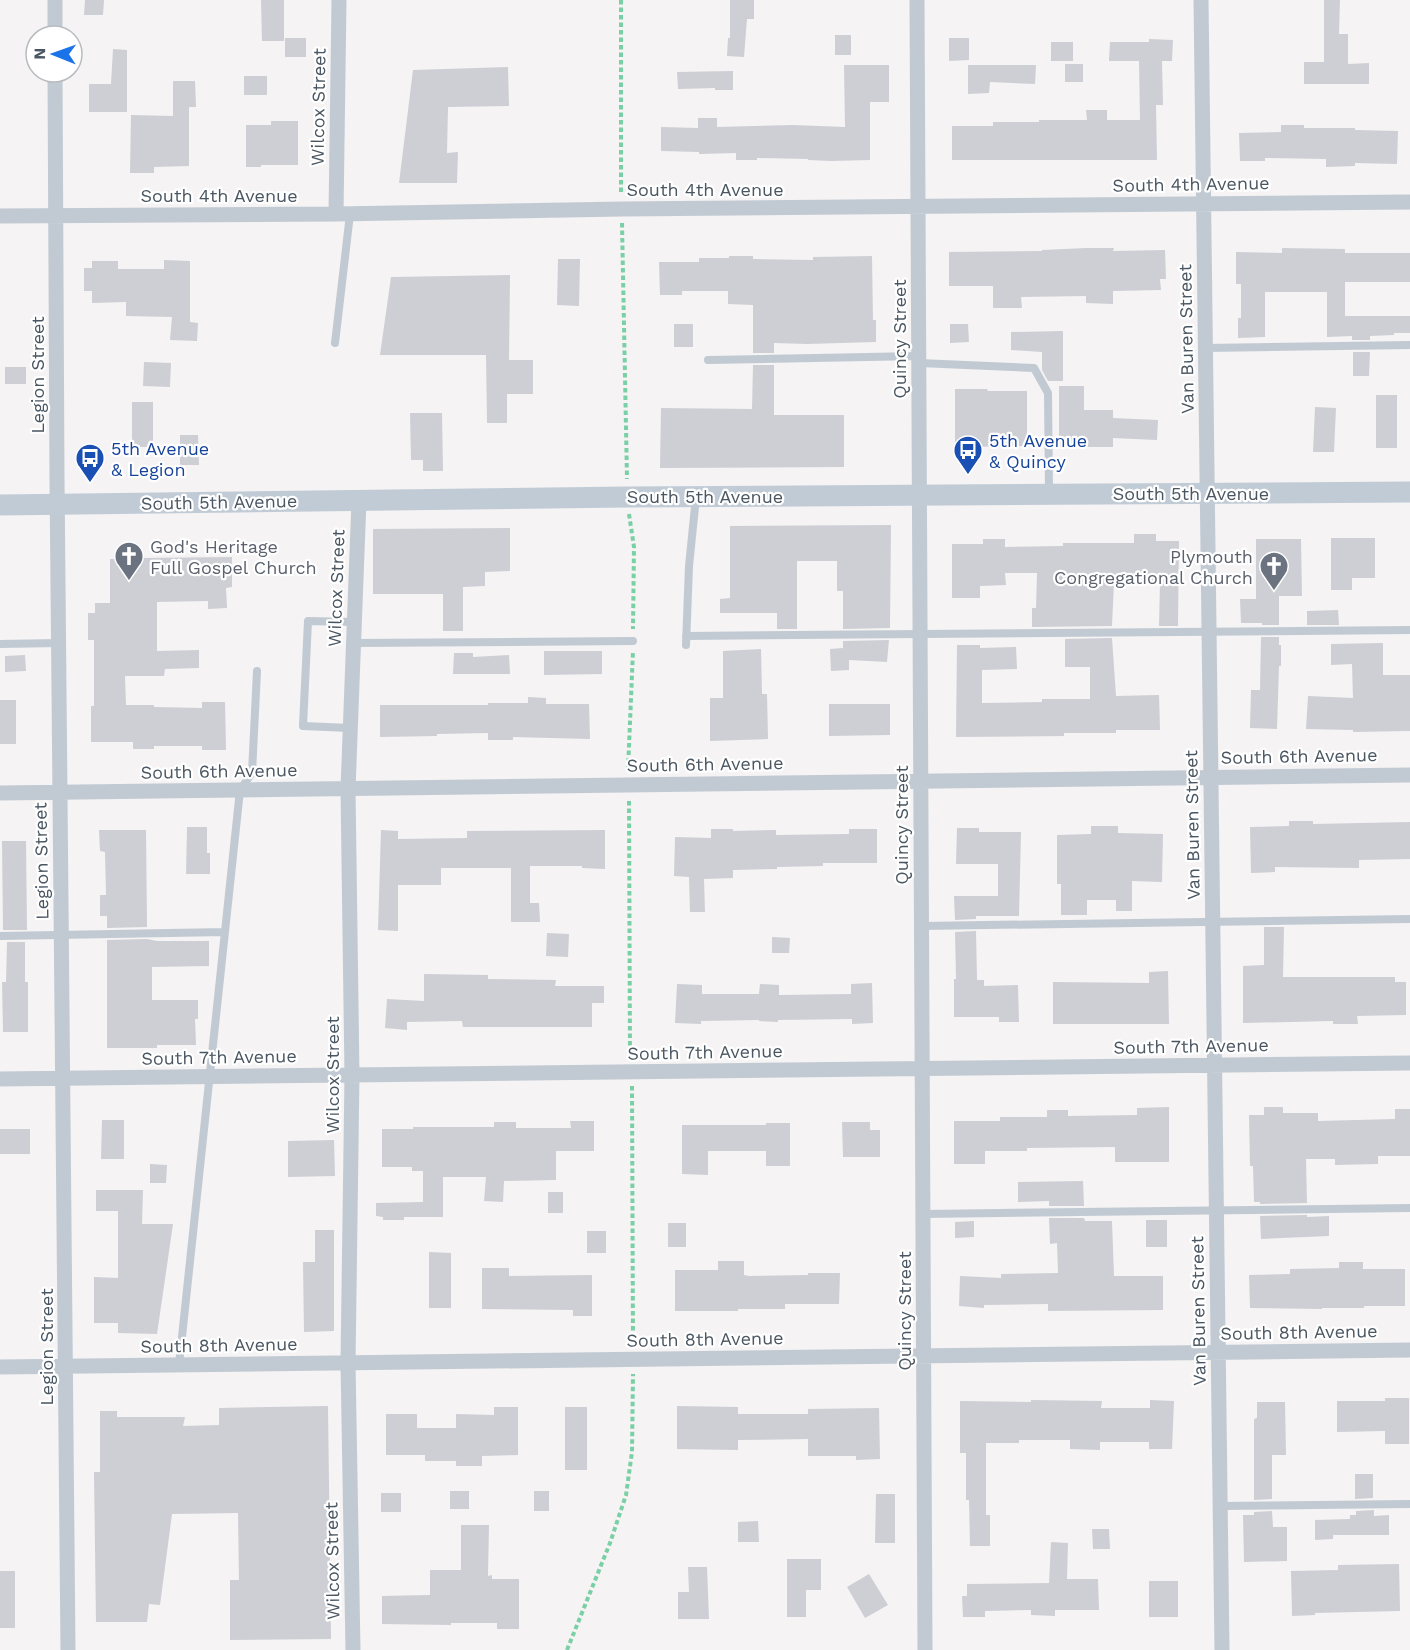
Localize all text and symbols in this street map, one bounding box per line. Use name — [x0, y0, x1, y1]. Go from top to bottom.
north arrow — [24, 24, 84, 84]
text: N — [30, 48, 49, 60]
street label: Wilcox Street — [306, 48, 330, 166]
street label: South 4th Avenue — [1112, 172, 1270, 196]
street label: South 4th Avenue — [626, 179, 784, 200]
street label: South 4th Avenue — [140, 185, 298, 206]
street label: Van Buren Street — [1174, 263, 1198, 414]
street label: Quincy Street — [889, 279, 910, 399]
street label: Legion Street — [27, 316, 48, 434]
place label: 5th Avenue & Quincy — [989, 430, 1087, 472]
bus stop icon: 5th Avenue & Quincy — [952, 434, 984, 476]
place label: 5th Avenue & Legion — [111, 438, 209, 480]
bus stop icon: 5th Avenue & Legion — [74, 442, 106, 484]
street label: South 5th Avenue — [1113, 483, 1269, 504]
street label: South 5th Avenue — [627, 486, 783, 507]
street label: South 5th Avenue — [141, 490, 297, 514]
street label: Wilcox Street — [323, 528, 349, 647]
place label: God's Heritage Full Gospel Church — [150, 536, 317, 578]
church icon: God's Heritage Full Gospel Church — [113, 540, 145, 582]
place label: Plymouth Congregational Church — [1054, 546, 1253, 588]
church icon: Plymouth Congregational Church — [1258, 550, 1290, 592]
street label: South 6th Avenue — [1220, 744, 1378, 768]
street label: Van Buren Street — [1180, 749, 1204, 900]
street label: South 6th Avenue — [626, 752, 784, 776]
street label: South 6th Avenue — [140, 759, 298, 783]
street label: Quincy Street — [891, 765, 912, 885]
street label: Legion Street — [29, 802, 53, 920]
street label: Wilcox Street — [322, 1016, 343, 1134]
street label: South 7th Avenue — [1113, 1034, 1269, 1058]
street label: South 7th Avenue — [627, 1040, 783, 1064]
street label: South 7th Avenue — [141, 1045, 297, 1069]
street label: Van Buren Street — [1186, 1235, 1210, 1386]
street label: Quincy Street — [894, 1251, 915, 1371]
street label: Legion Street — [36, 1288, 57, 1406]
street label: South 8th Avenue — [1220, 1320, 1378, 1344]
street label: South 8th Avenue — [626, 1327, 784, 1351]
street label: South 8th Avenue — [140, 1333, 298, 1357]
street label: Wilcox Street — [320, 1502, 344, 1620]

